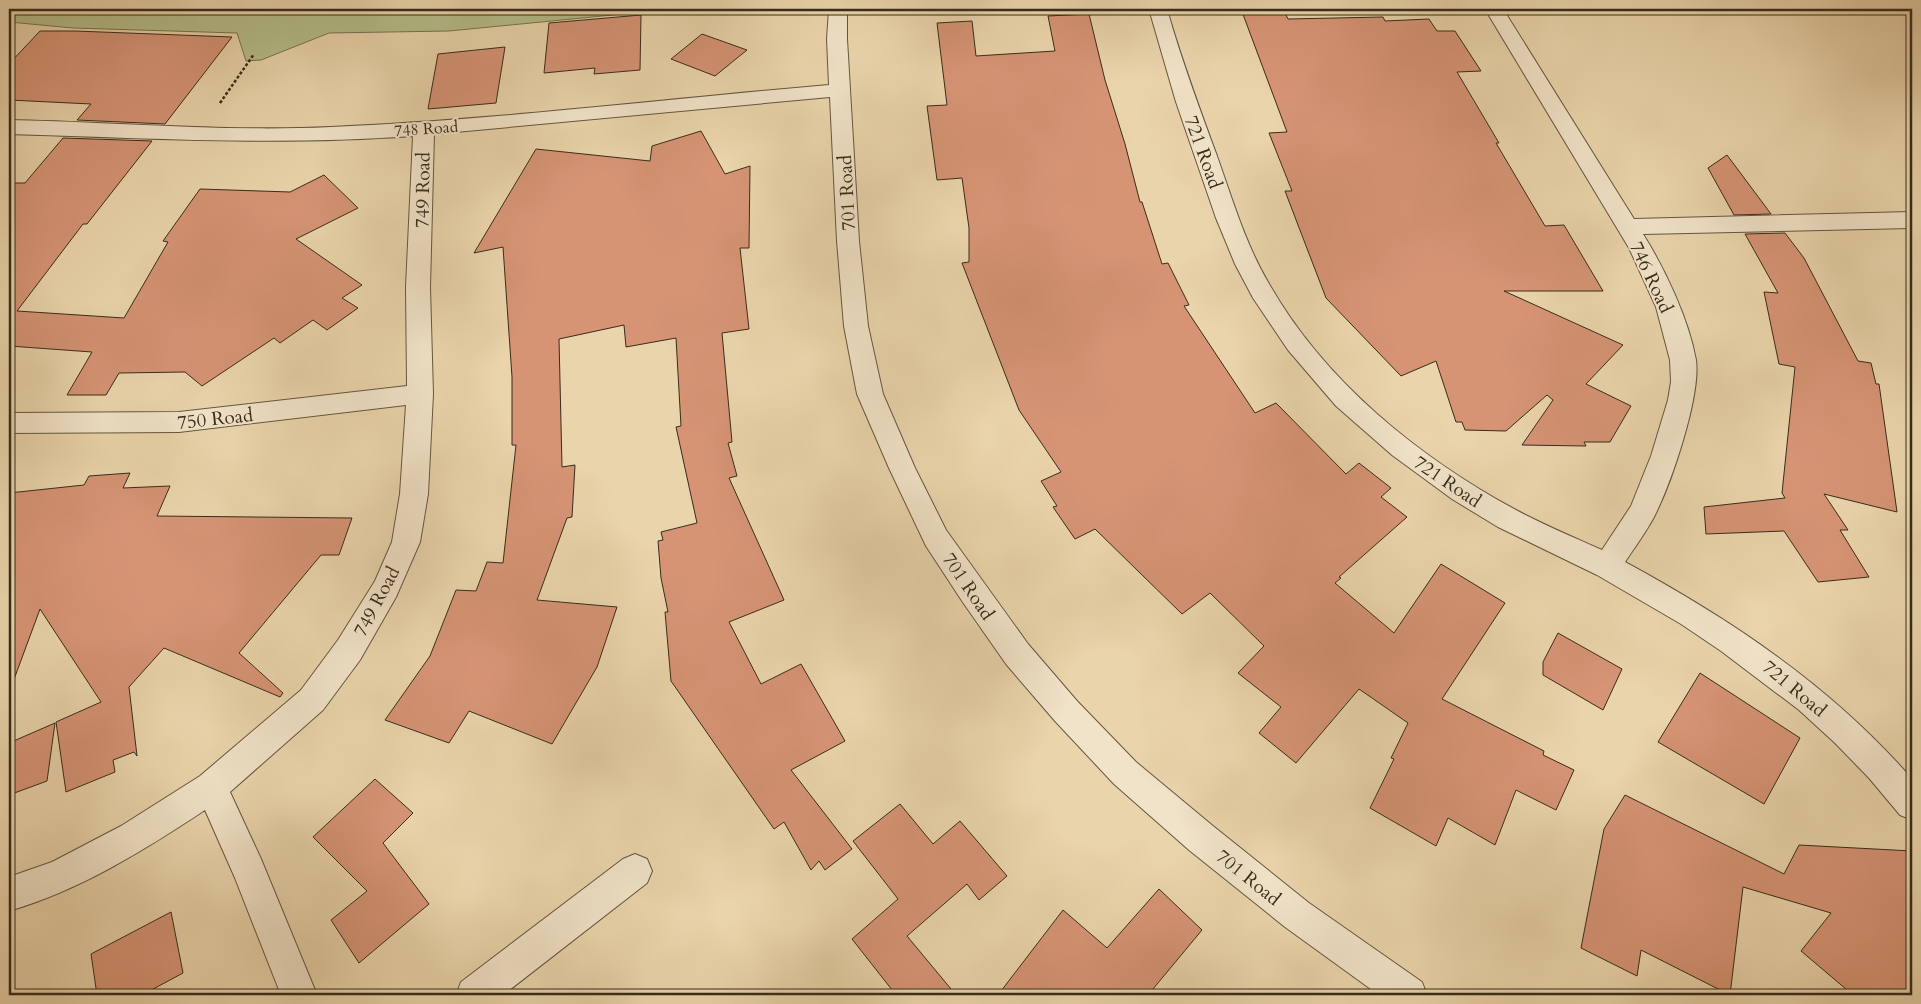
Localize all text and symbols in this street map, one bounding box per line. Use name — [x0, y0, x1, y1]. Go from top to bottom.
street label: 721 Road — [1178, 112, 1228, 193]
street label: 748 Road — [393, 116, 459, 142]
street label: 749 Road — [409, 152, 437, 228]
street label: 701 Road — [832, 154, 862, 232]
street label: 746 Road — [1623, 237, 1679, 317]
street label: 750 Road — [176, 402, 254, 436]
street label: 721 Road — [1409, 450, 1486, 514]
street label: 701 Road — [936, 548, 1000, 625]
street label: 749 Road — [348, 562, 406, 641]
street label: 721 Road — [1757, 654, 1832, 723]
street label: 701 Road — [1211, 844, 1286, 912]

